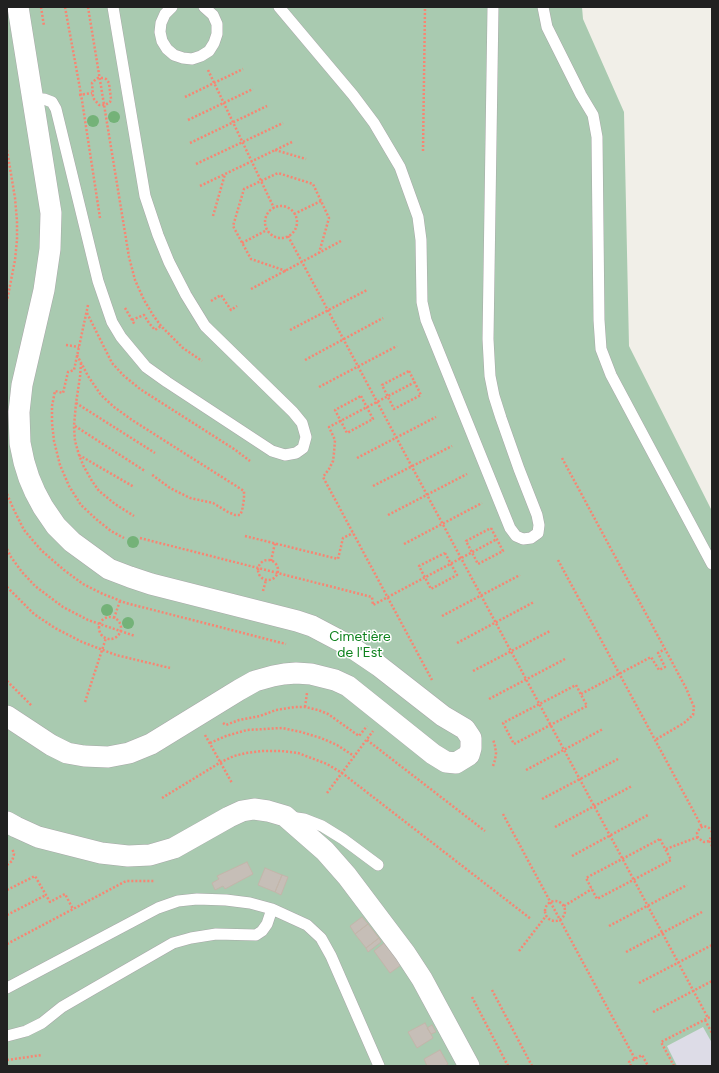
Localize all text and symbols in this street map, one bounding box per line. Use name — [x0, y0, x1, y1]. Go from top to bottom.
park label: Cimetière de l'Est — [329, 629, 391, 662]

